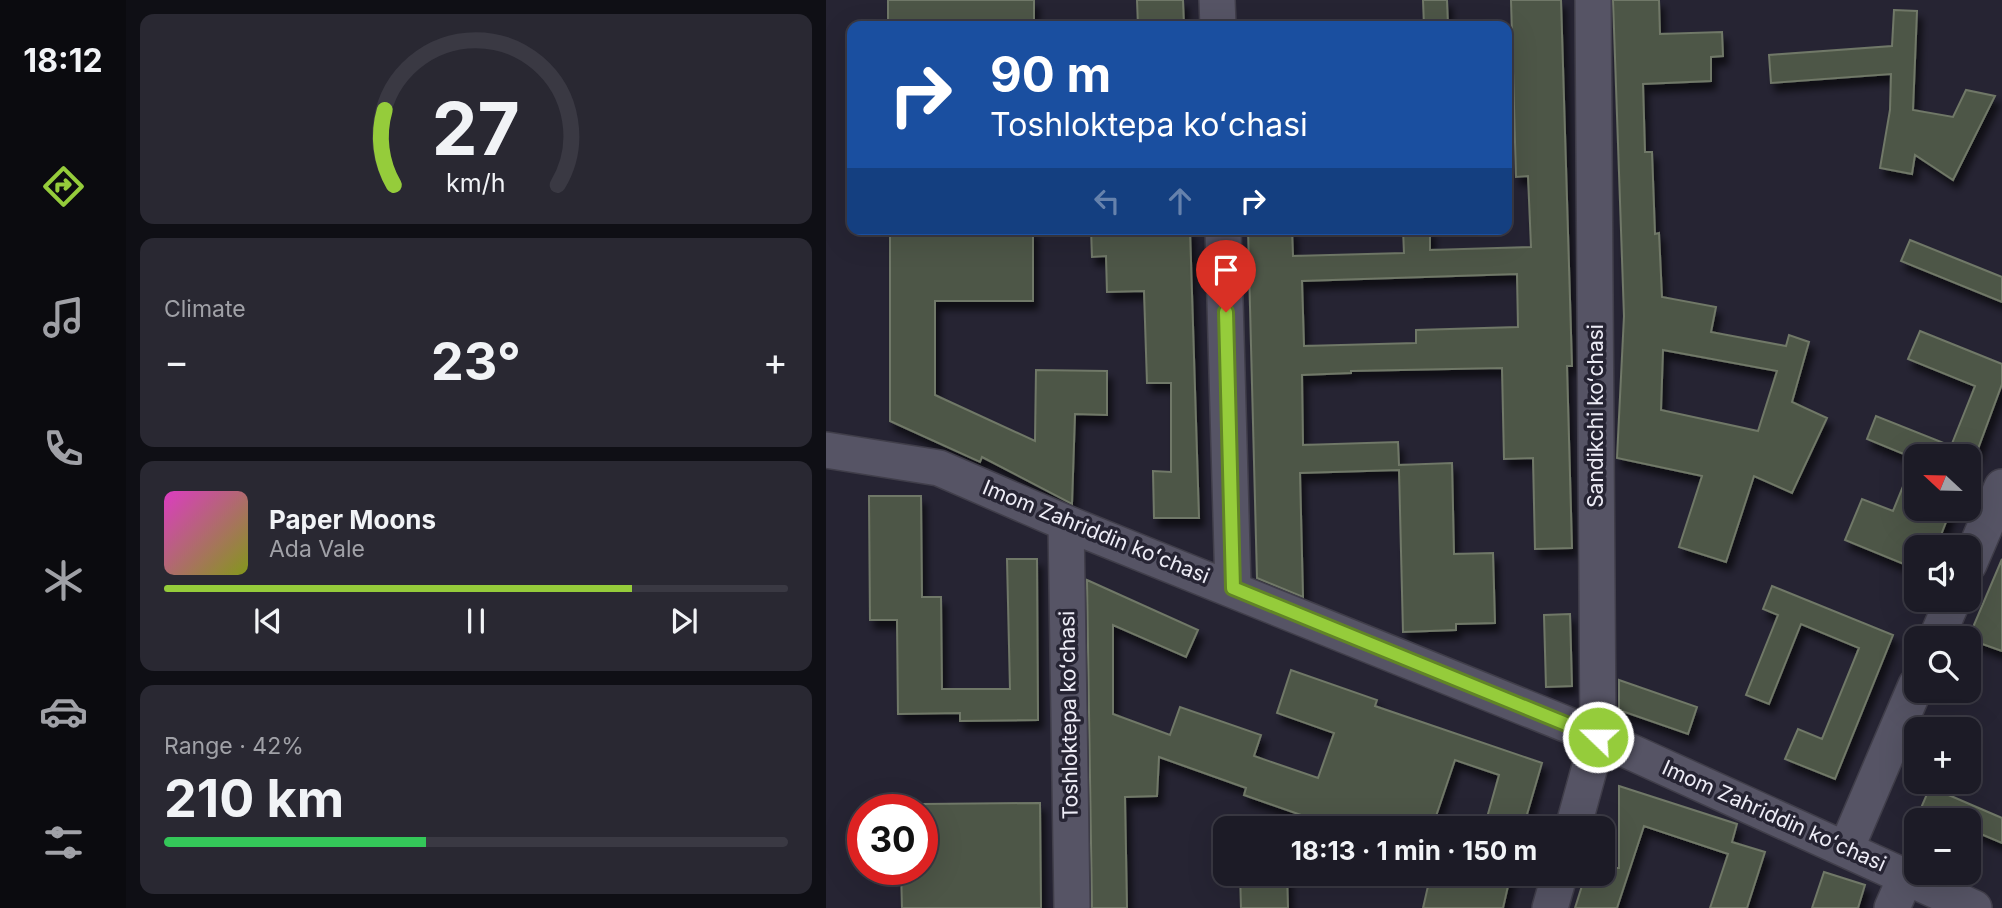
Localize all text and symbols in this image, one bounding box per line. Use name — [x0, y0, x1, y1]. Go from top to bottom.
text: 18:12 — [23, 41, 103, 80]
text: 90 m — [990, 45, 1111, 104]
icon: right — [875, 49, 966, 140]
text: 27 — [432, 84, 520, 173]
text: Toshloktepa koʻchasi — [990, 105, 1308, 144]
icon: directions — [39, 162, 88, 211]
text: km/h — [446, 168, 506, 198]
icon: left — [1088, 182, 1126, 220]
icon: ahead — [1161, 182, 1199, 220]
icon: right — [1234, 182, 1272, 220]
pin — [1196, 240, 1256, 312]
icon: arrive — [1207, 251, 1245, 289]
icon: music — [39, 293, 88, 342]
text: Climate — [164, 295, 246, 323]
street label: Sandikchi koʻchasi — [1583, 324, 1608, 508]
text: 23° — [431, 330, 521, 393]
text: − — [164, 338, 189, 384]
text: + — [763, 338, 788, 384]
icon: phone — [39, 424, 88, 473]
north arrow — [1904, 444, 1981, 522]
map controls — [1904, 444, 1981, 885]
street label: Imom Zahriddin koʻchasi — [979, 475, 1213, 589]
text: Paper Moons — [269, 504, 436, 535]
text: Ada Vale — [269, 535, 365, 563]
button: sound — [1904, 535, 1981, 612]
icon: climate — [39, 556, 88, 605]
icon: previous — [249, 602, 287, 640]
icon: pause — [457, 602, 495, 640]
icon: next — [665, 602, 703, 640]
street label: Toshloktepa koʻchasi — [1054, 611, 1083, 819]
button: search — [1904, 626, 1981, 703]
icon: car — [39, 687, 88, 736]
position arrow — [1561, 700, 1635, 774]
button: + — [1904, 717, 1981, 794]
text: Range · 42% — [164, 732, 304, 760]
street label: Imom Zahriddin koʻchasi — [1658, 755, 1890, 876]
text: 210 km — [164, 767, 344, 830]
speed limit sign: 30 — [847, 794, 938, 885]
button: − — [1904, 808, 1981, 885]
icon: filters — [39, 818, 88, 867]
text: 18:13 · 1 min · 150 m — [1291, 835, 1537, 866]

